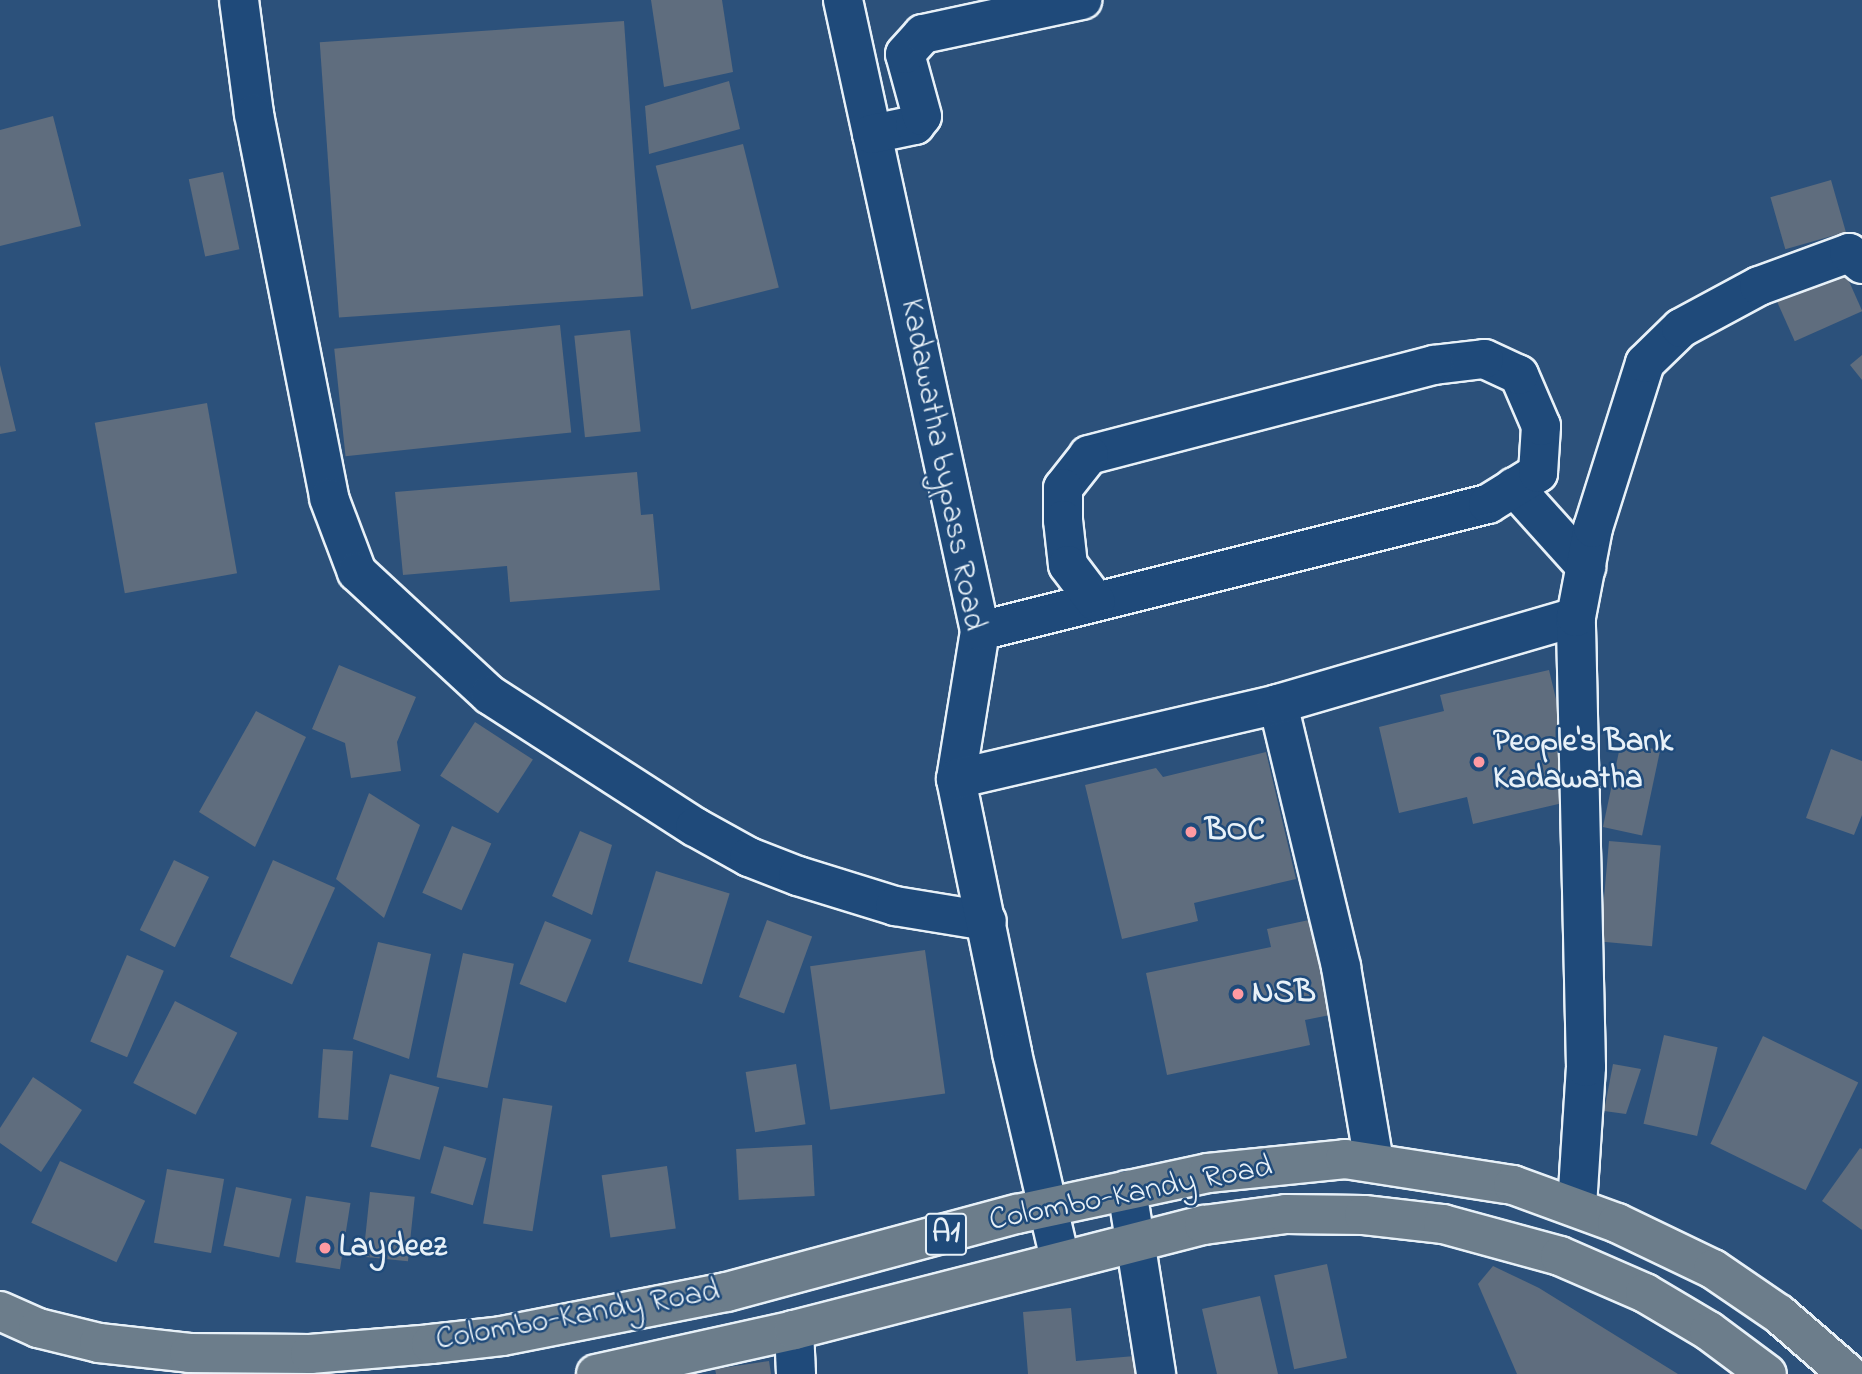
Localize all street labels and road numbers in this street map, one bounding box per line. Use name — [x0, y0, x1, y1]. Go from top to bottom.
street label: Kadawatha bypass Road — [890, 296, 992, 634]
street label: Colombo-Kandy Road — [986, 1149, 1276, 1241]
road number: A1 — [923, 1208, 969, 1260]
street label: Colombo-Kandy Road — [433, 1273, 723, 1361]

